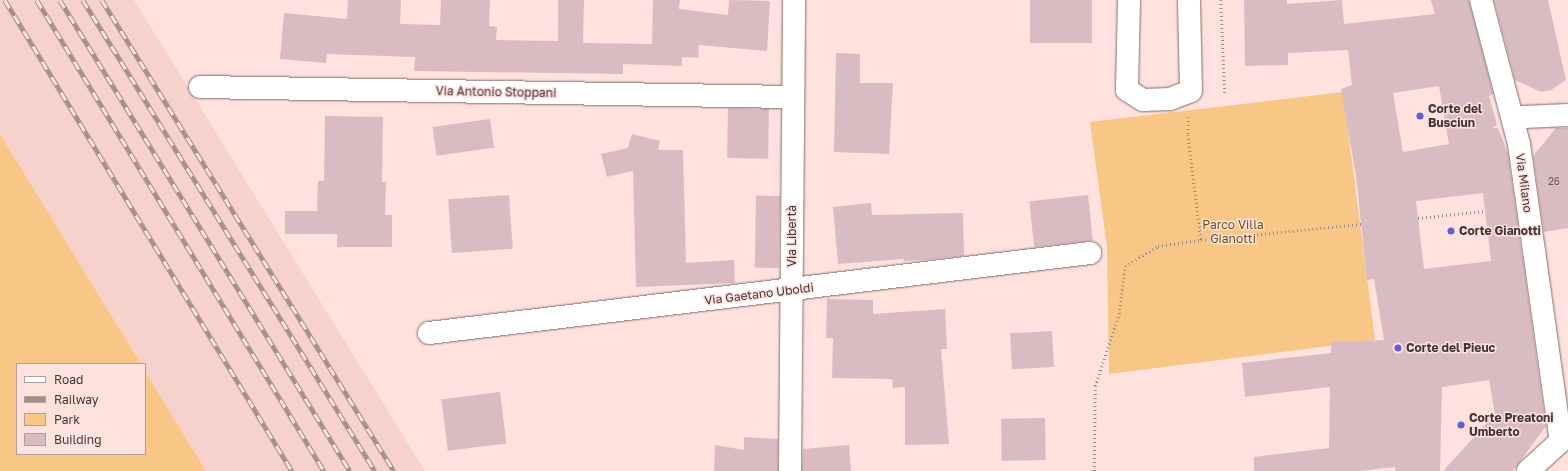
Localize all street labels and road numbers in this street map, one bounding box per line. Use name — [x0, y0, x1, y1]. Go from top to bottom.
street label: Via Antonio Stoppani — [436, 84, 556, 100]
street label: Via Milano — [1513, 152, 1535, 214]
street label: Via Libertà — [785, 205, 799, 267]
street label: Via Gaetano Uboldi — [704, 280, 814, 308]

